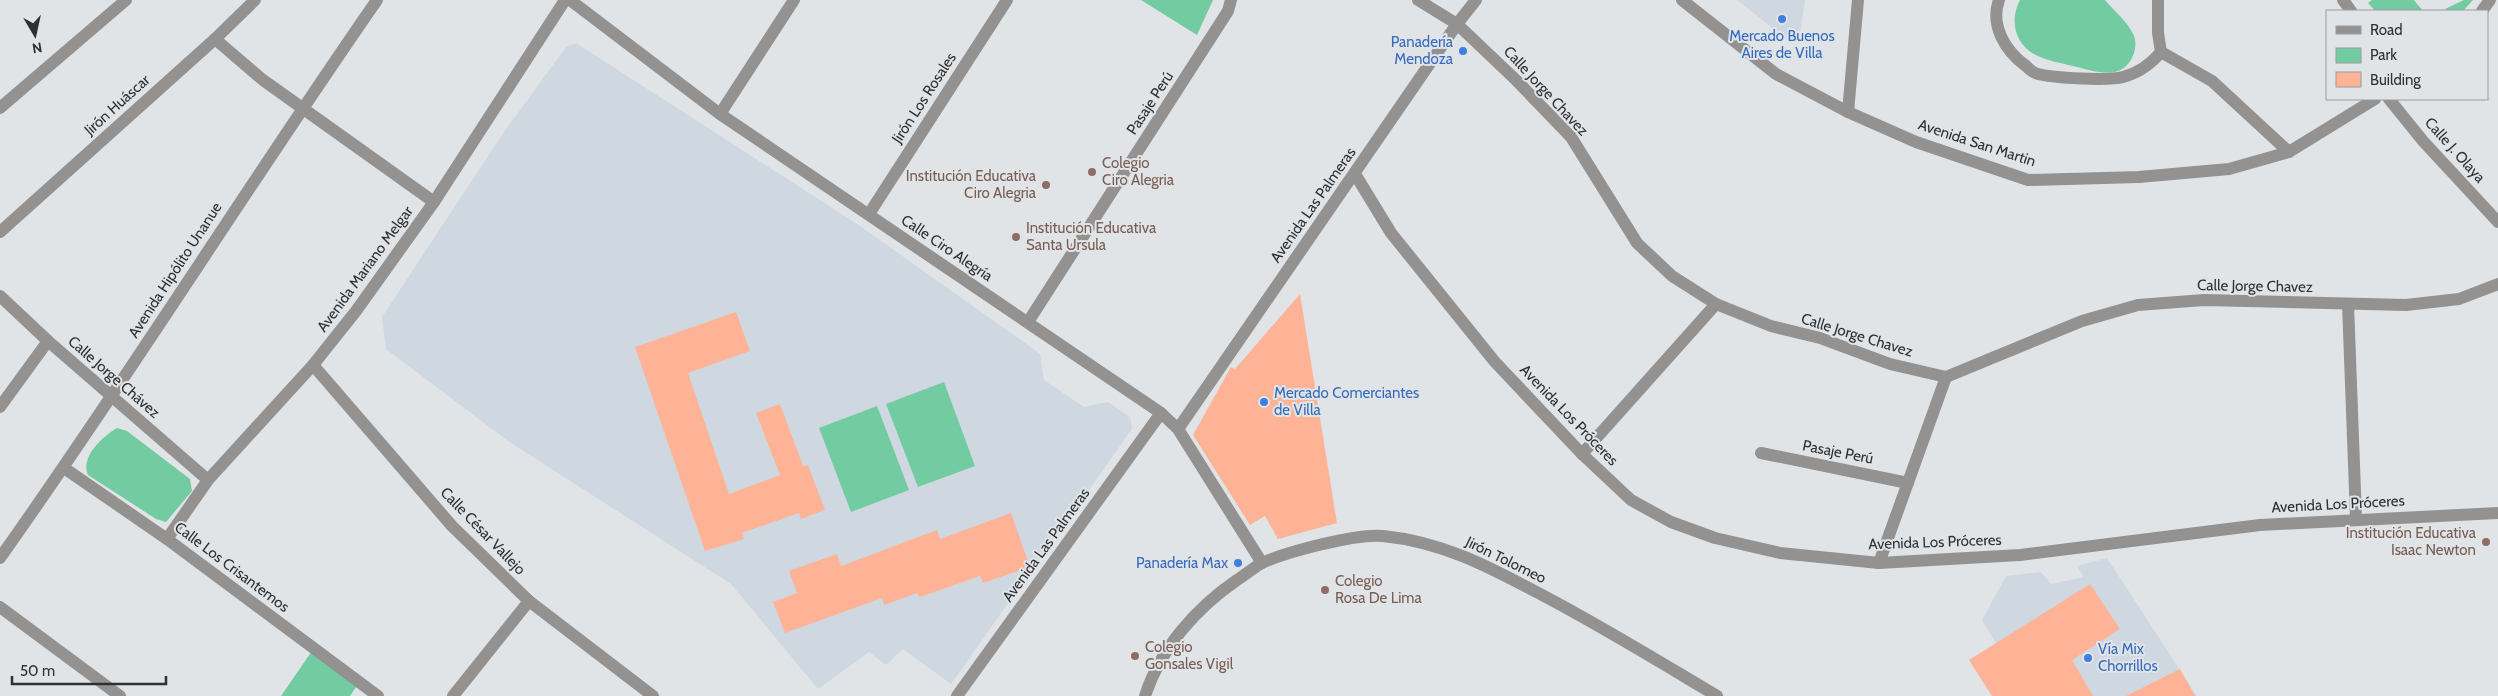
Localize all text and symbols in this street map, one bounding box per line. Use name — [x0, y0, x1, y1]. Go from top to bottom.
north arrow — [10, 10, 60, 60]
legend — [2326, 10, 2488, 100]
marker: Mercado Buenos Aires de Villa — [1776, 13, 1788, 25]
text: Road — [2370, 21, 2403, 39]
place label: Mercado Buenos Aires de Villa — [1729, 27, 1835, 62]
place label: Panadería Mendoza — [1391, 33, 1454, 68]
text: N — [31, 38, 43, 58]
street label: Calle Jorge Chavez — [1500, 43, 1592, 139]
marker: Panadería Mendoza — [1457, 45, 1469, 57]
text: Park — [2370, 46, 2397, 64]
street label: Jirón Los Rosales — [887, 49, 960, 148]
street label: Pasaje Perú — [1123, 68, 1177, 138]
street label: Jirón Huáscar — [80, 71, 154, 140]
text: Building — [2370, 71, 2421, 89]
street label: Calle J. Olaya — [2421, 114, 2489, 187]
street label: Avenida San Martin — [1916, 116, 2038, 170]
street label: Avenida Las Palmeras — [1267, 144, 1359, 266]
place label: Colegio Ciro Alegria — [1102, 154, 1175, 189]
marker: Colegio Ciro Alegria — [1086, 166, 1098, 178]
place label: Institución Educativa Ciro Alegria — [906, 167, 1037, 202]
marker: Institución Educativa Ciro Alegria — [1040, 179, 1052, 191]
street label: Avenida Hipólito Unanue — [124, 199, 226, 341]
street label: Avenida Mariano Melgar — [313, 202, 417, 335]
street label: Calle Ciro Alegría — [898, 211, 997, 286]
place label: Institución Educativa Santa Ursula — [1026, 219, 1157, 254]
marker: Institución Educativa Santa Ursula — [1010, 231, 1022, 243]
street label: Calle Jorge Chavez — [2197, 276, 2313, 296]
street label: Calle Jorge Chavez — [1799, 309, 1915, 361]
street label: Calle Jorge Chávez — [64, 332, 164, 422]
street label: Avenida Los Próceres — [1516, 361, 1622, 469]
place label: Mercado Comerciantes de Villa — [1274, 384, 1419, 419]
marker: Mercado Comerciantes de Villa — [1258, 396, 1270, 408]
street label: Pasaje Perú — [1801, 436, 1875, 468]
street label: Calle César Vallejo — [437, 484, 529, 578]
street label: Avenida Las Palmeras — [999, 485, 1093, 605]
street label: Avenida Los Próceres — [2271, 492, 2405, 516]
street label: Calle Los Crisantemos — [171, 518, 293, 616]
place label: Institución Educativa Isaac Newton — [2346, 524, 2477, 559]
street label: Avenida Los Próceres — [1868, 531, 2002, 553]
street label: Jirón Tolomeo — [1462, 532, 1549, 587]
marker: Institución Educativa Isaac Newton — [2480, 536, 2492, 548]
place label: Panadería Max — [1136, 554, 1228, 572]
marker: Panadería Max — [1232, 557, 1244, 569]
place label: Colegio Rosa De Lima — [1335, 572, 1423, 607]
marker: Colegio Rosa De Lima — [1319, 584, 1331, 596]
place label: Colegio Gonsales Vigil — [1145, 638, 1234, 673]
place label: Vía Mix Chorrillos — [2098, 640, 2158, 675]
marker: Colegio Gonsales Vigil — [1129, 650, 1141, 662]
marker: Vía Mix Chorrillos — [2082, 652, 2094, 664]
scale bar — [12, 654, 166, 686]
text: 50 m — [20, 662, 55, 680]

